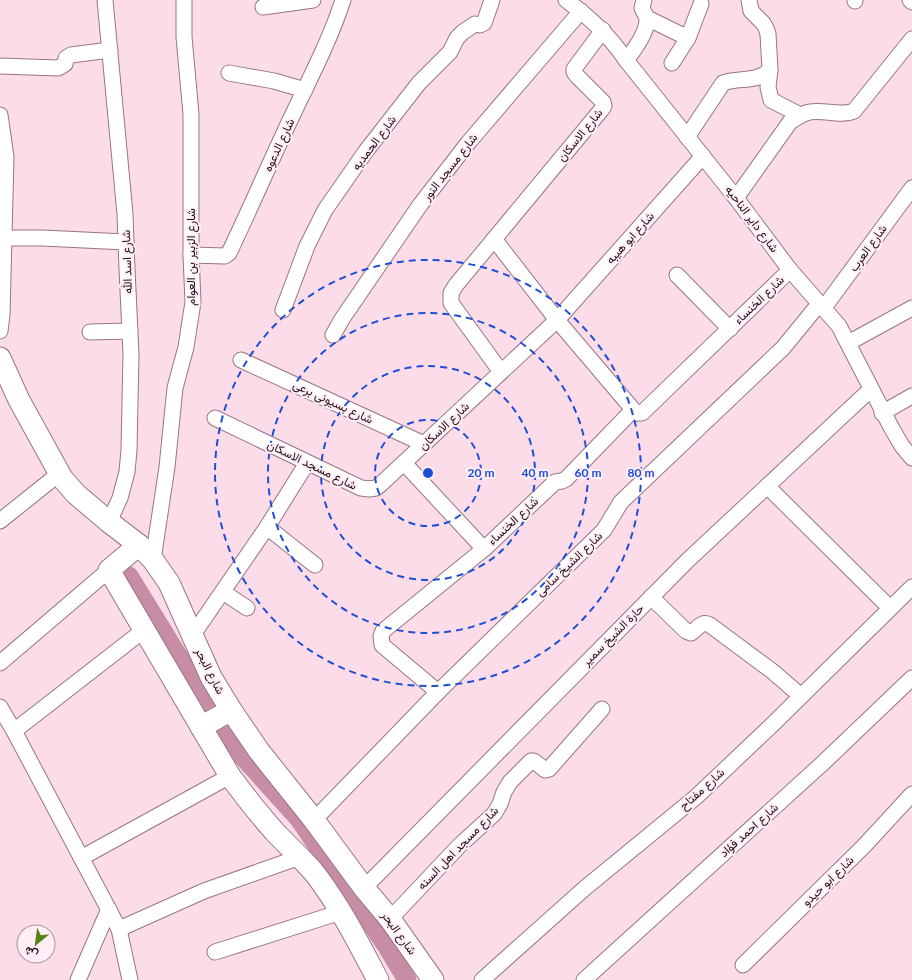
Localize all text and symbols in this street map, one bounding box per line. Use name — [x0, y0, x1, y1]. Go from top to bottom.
street label: شارع الاسكان — [554, 105, 607, 165]
street label: شارع الحمديه — [348, 112, 401, 174]
street label: شارع الدعوه — [260, 116, 299, 175]
street label: شارع مسجد النور — [418, 130, 482, 205]
street label: شارع داير الناحيه — [721, 182, 782, 256]
street label: شارع الزبير بن العوام — [183, 208, 200, 306]
street label: شارع ابو هيبه — [602, 208, 658, 268]
street label: شارع العرب — [846, 221, 891, 275]
street label: شارع اسد الله — [118, 230, 137, 294]
street label: شارع الخنساء — [730, 272, 788, 329]
street label: شارع بسيونى برعى — [290, 376, 376, 428]
street label: شارع الاسكان — [415, 398, 473, 454]
street label: شارع مسجد الاسكان — [264, 436, 359, 495]
text: 20 m — [468, 465, 494, 480]
text: 40 m — [522, 465, 548, 480]
text: 60 m — [575, 465, 601, 480]
text: 80 m — [628, 465, 654, 480]
centre of rings — [421, 466, 435, 480]
street label: شارع الخنساء — [484, 493, 542, 549]
street label: شارع الشيخ سامى — [532, 528, 607, 601]
street label: حارة الشيخ سمير — [578, 601, 648, 671]
street label: شارع البحر — [190, 644, 229, 698]
street label: شارع مفتاح — [676, 765, 729, 814]
street label: شارع احمد فؤاد — [716, 799, 782, 861]
street label: شارع مسجد اهل السنه — [414, 803, 503, 894]
street label: شارع ابو حيدو — [799, 852, 858, 910]
street label: شارع البحر — [376, 907, 420, 959]
north arrow — [16, 924, 56, 964]
text: ش — [22, 943, 40, 962]

